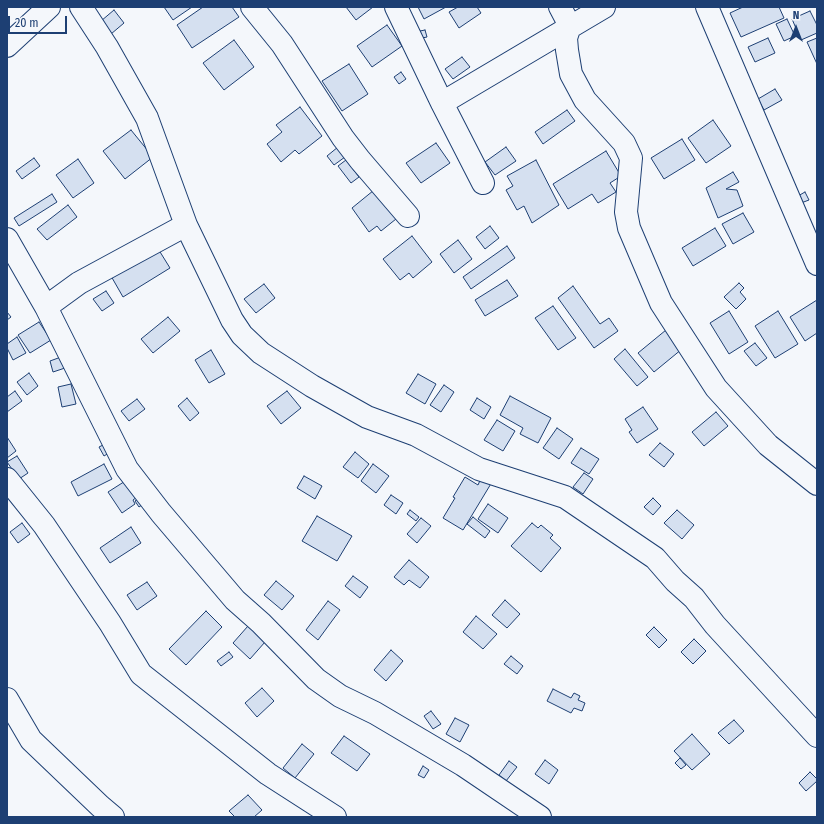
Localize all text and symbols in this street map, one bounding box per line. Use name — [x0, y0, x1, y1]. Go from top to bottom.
scale bar — [10, 8, 69, 34]
north arrow — [776, 8, 816, 48]
text: N — [793, 9, 799, 22]
text: 20 m — [15, 16, 39, 30]

